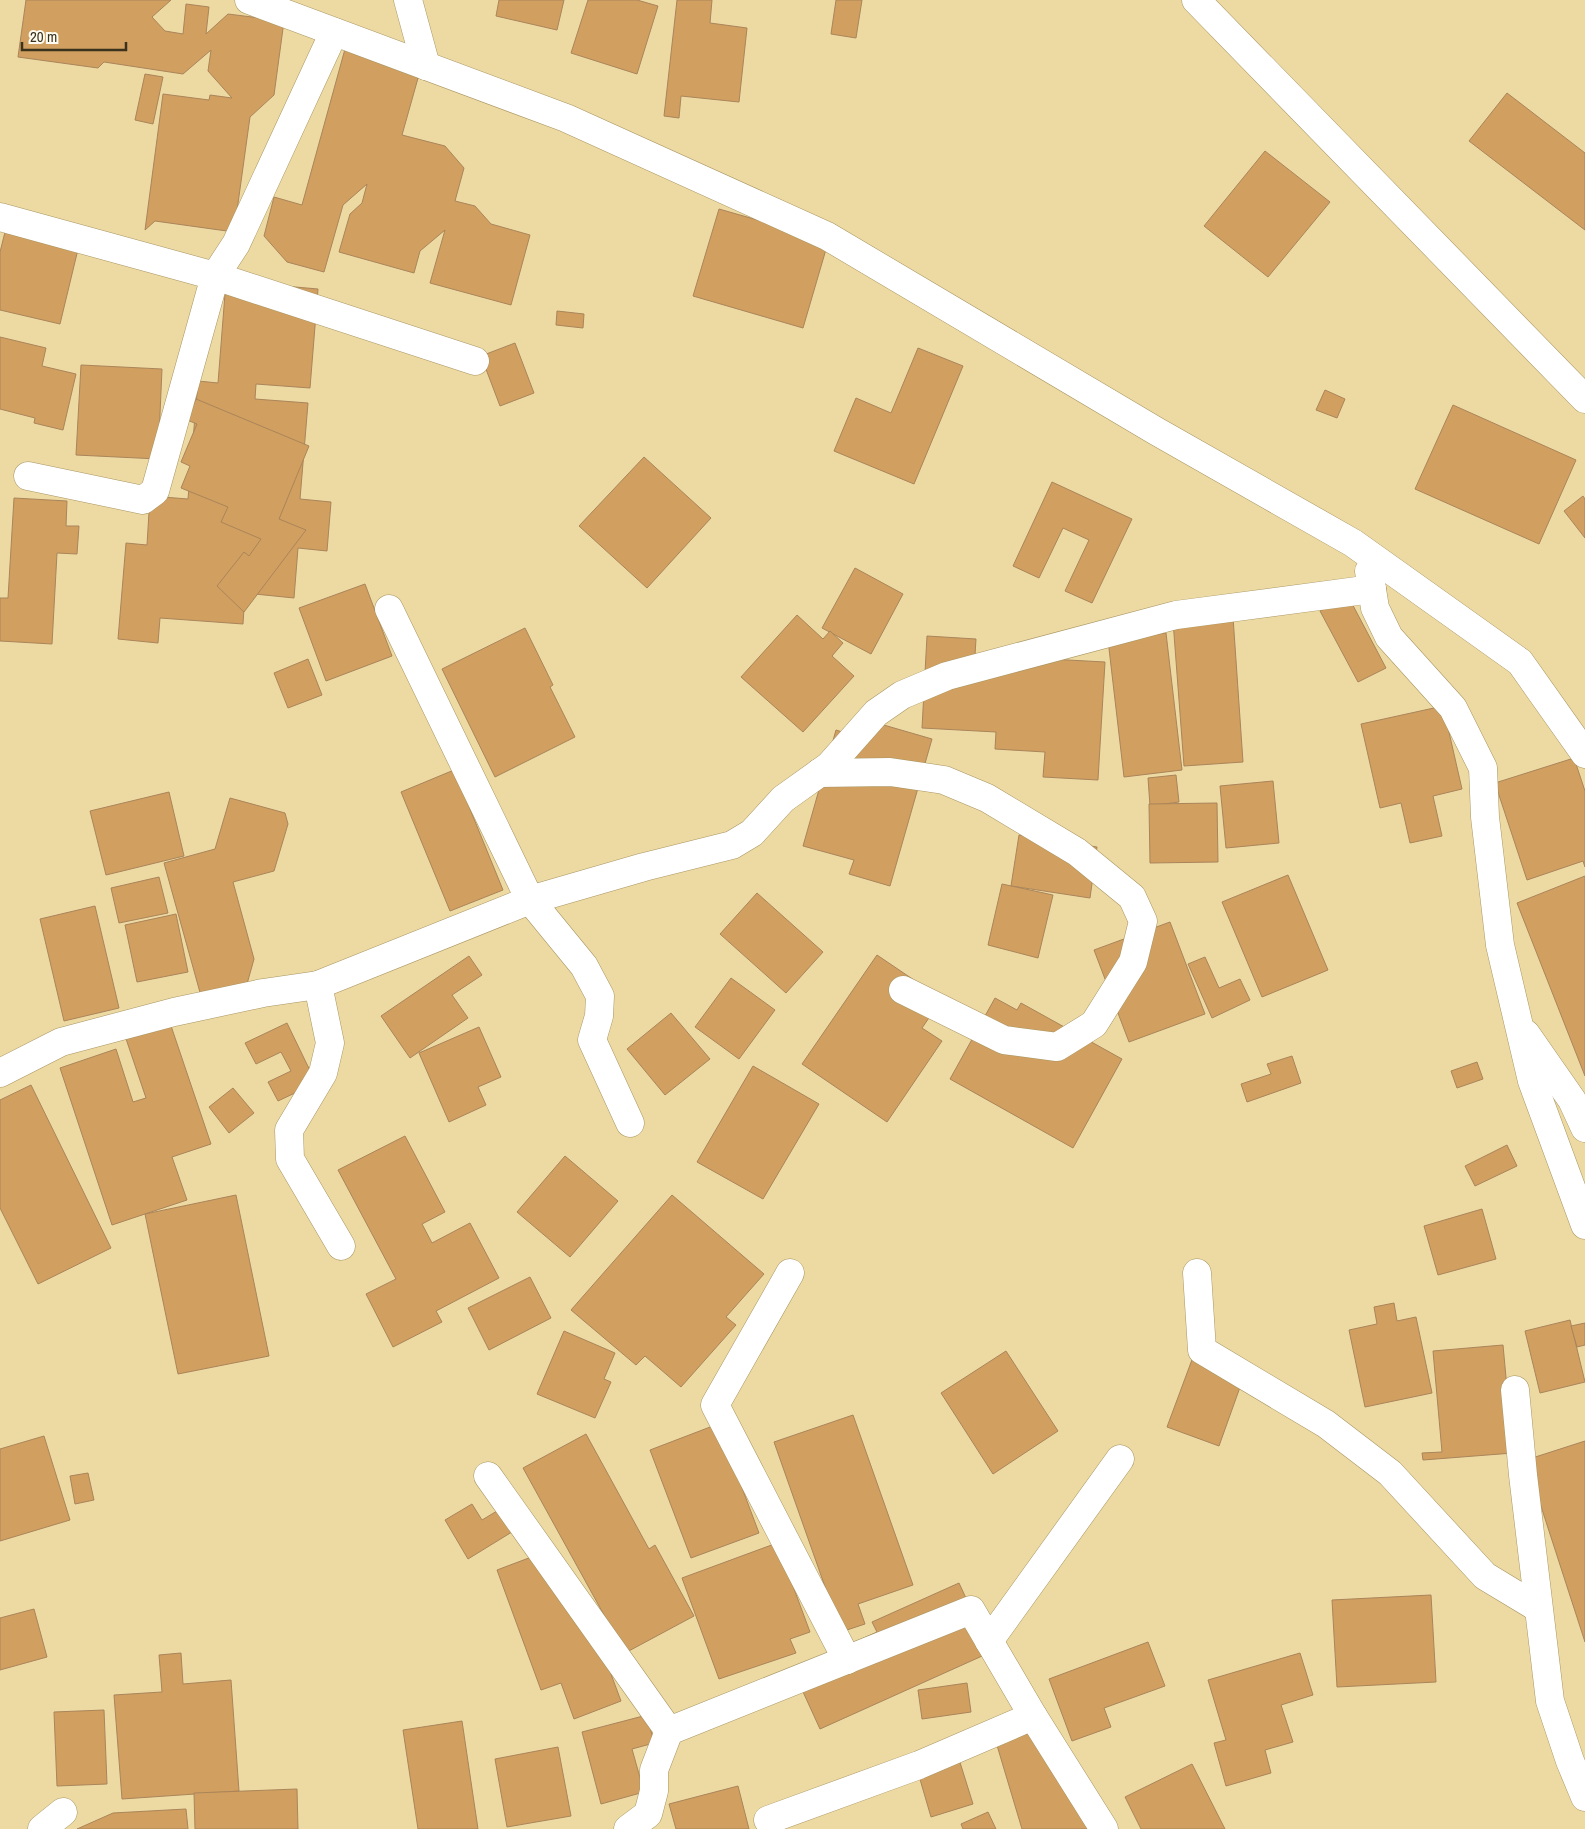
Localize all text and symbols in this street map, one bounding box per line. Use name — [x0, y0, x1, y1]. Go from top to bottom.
scale bar — [22, 20, 126, 52]
text: 20 m — [30, 26, 57, 47]

